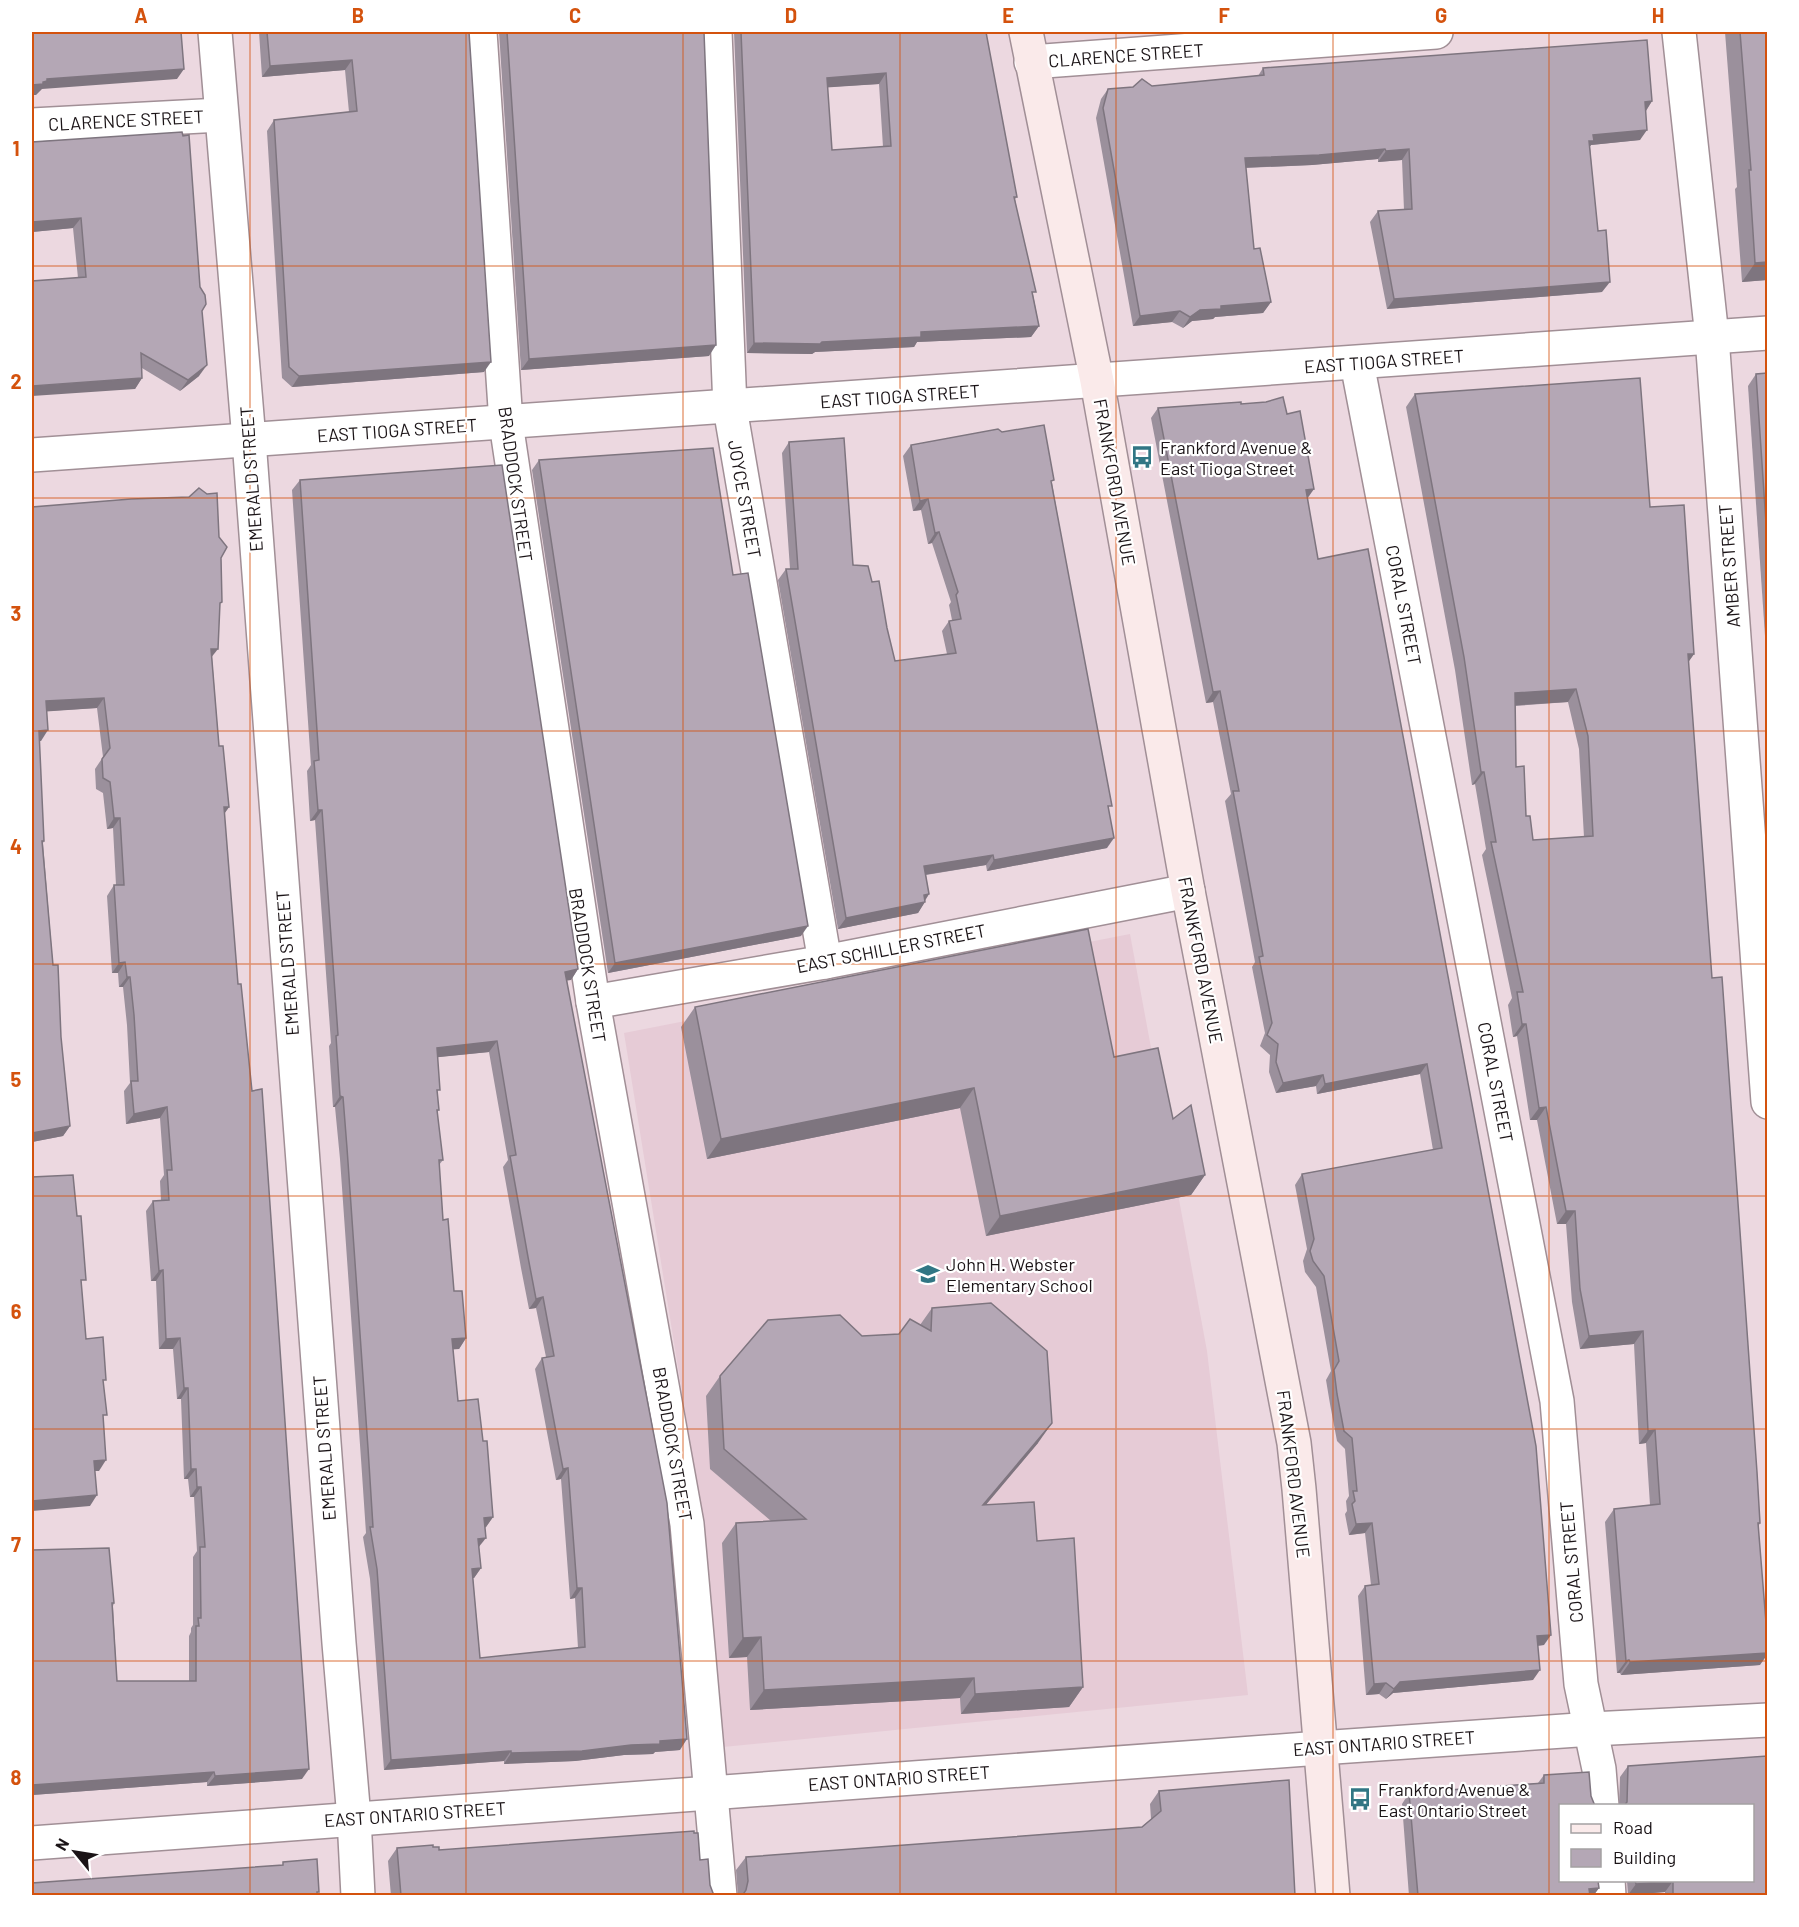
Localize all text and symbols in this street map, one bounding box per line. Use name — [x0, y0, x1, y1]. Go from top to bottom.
text: A — [134, 3, 148, 27]
text: B — [352, 3, 364, 27]
text: C — [569, 3, 581, 27]
text: D — [785, 3, 797, 27]
text: E — [1002, 3, 1014, 27]
text: F — [1218, 3, 1230, 27]
text: G — [1435, 3, 1447, 27]
text: H — [1652, 3, 1664, 27]
street label: CLARENCE STREET — [1048, 39, 1204, 71]
street label: CLARENCE STREET — [48, 105, 204, 135]
text: 1 — [12, 136, 20, 160]
street label: EAST TIOGA STREET — [1303, 344, 1465, 378]
text: 2 — [10, 369, 22, 393]
street label: EAST TIOGA STREET — [819, 379, 981, 413]
street label: FRANKFORD AVENUE — [1089, 397, 1141, 567]
street label: BRADDOCK STREET — [494, 405, 538, 563]
street label: EMERALD STREET — [235, 406, 267, 552]
street label: EAST TIOGA STREET — [316, 413, 478, 447]
place label: Frankford Avenue & East Tioga Street — [1160, 436, 1312, 479]
street label: JOYCE STREET — [724, 438, 766, 560]
bus stop icon: Frankford Avenue & East Tioga Street — [1129, 444, 1155, 470]
street label: AMBER STREET — [1714, 503, 1744, 629]
street label: CORAL STREET — [1382, 543, 1426, 667]
text: 3 — [11, 601, 21, 625]
text: 4 — [10, 834, 22, 858]
street label: FRANKFORD AVENUE — [1174, 875, 1228, 1045]
street label: BRADDOCK STREET — [565, 886, 611, 1044]
street label: EMERALD STREET — [271, 890, 303, 1036]
street label: EAST SCHILLER STREET — [794, 919, 988, 977]
street label: CORAL STREET — [1474, 1020, 1518, 1144]
text: 5 — [11, 1067, 22, 1091]
place label: John H. Webster Elementary School — [946, 1253, 1093, 1296]
school or university icon: John H. Webster Elementary School — [915, 1261, 941, 1287]
text: 6 — [11, 1299, 22, 1323]
street label: BRADDOCK STREET — [649, 1365, 697, 1523]
street label: EMERALD STREET — [308, 1375, 340, 1521]
street label: FRANKFORD AVENUE — [1273, 1389, 1315, 1559]
street label: CORAL STREET — [1555, 1500, 1587, 1624]
text: 7 — [11, 1532, 21, 1556]
street label: EAST ONTARIO STREET — [1292, 1726, 1476, 1760]
street label: EAST ONTARIO STREET — [807, 1761, 991, 1795]
text: 8 — [11, 1765, 22, 1789]
place label: Frankford Avenue & East Ontario Street — [1378, 1778, 1530, 1821]
bus stop icon: Frankford Avenue & East Ontario Street — [1347, 1786, 1373, 1812]
street label: EAST ONTARIO STREET — [323, 1797, 507, 1831]
legend — [1559, 1804, 1754, 1882]
text: Road — [1613, 1816, 1653, 1838]
north arrow — [45, 1822, 105, 1882]
text: N — [51, 1835, 72, 1854]
text: Building — [1613, 1846, 1676, 1868]

